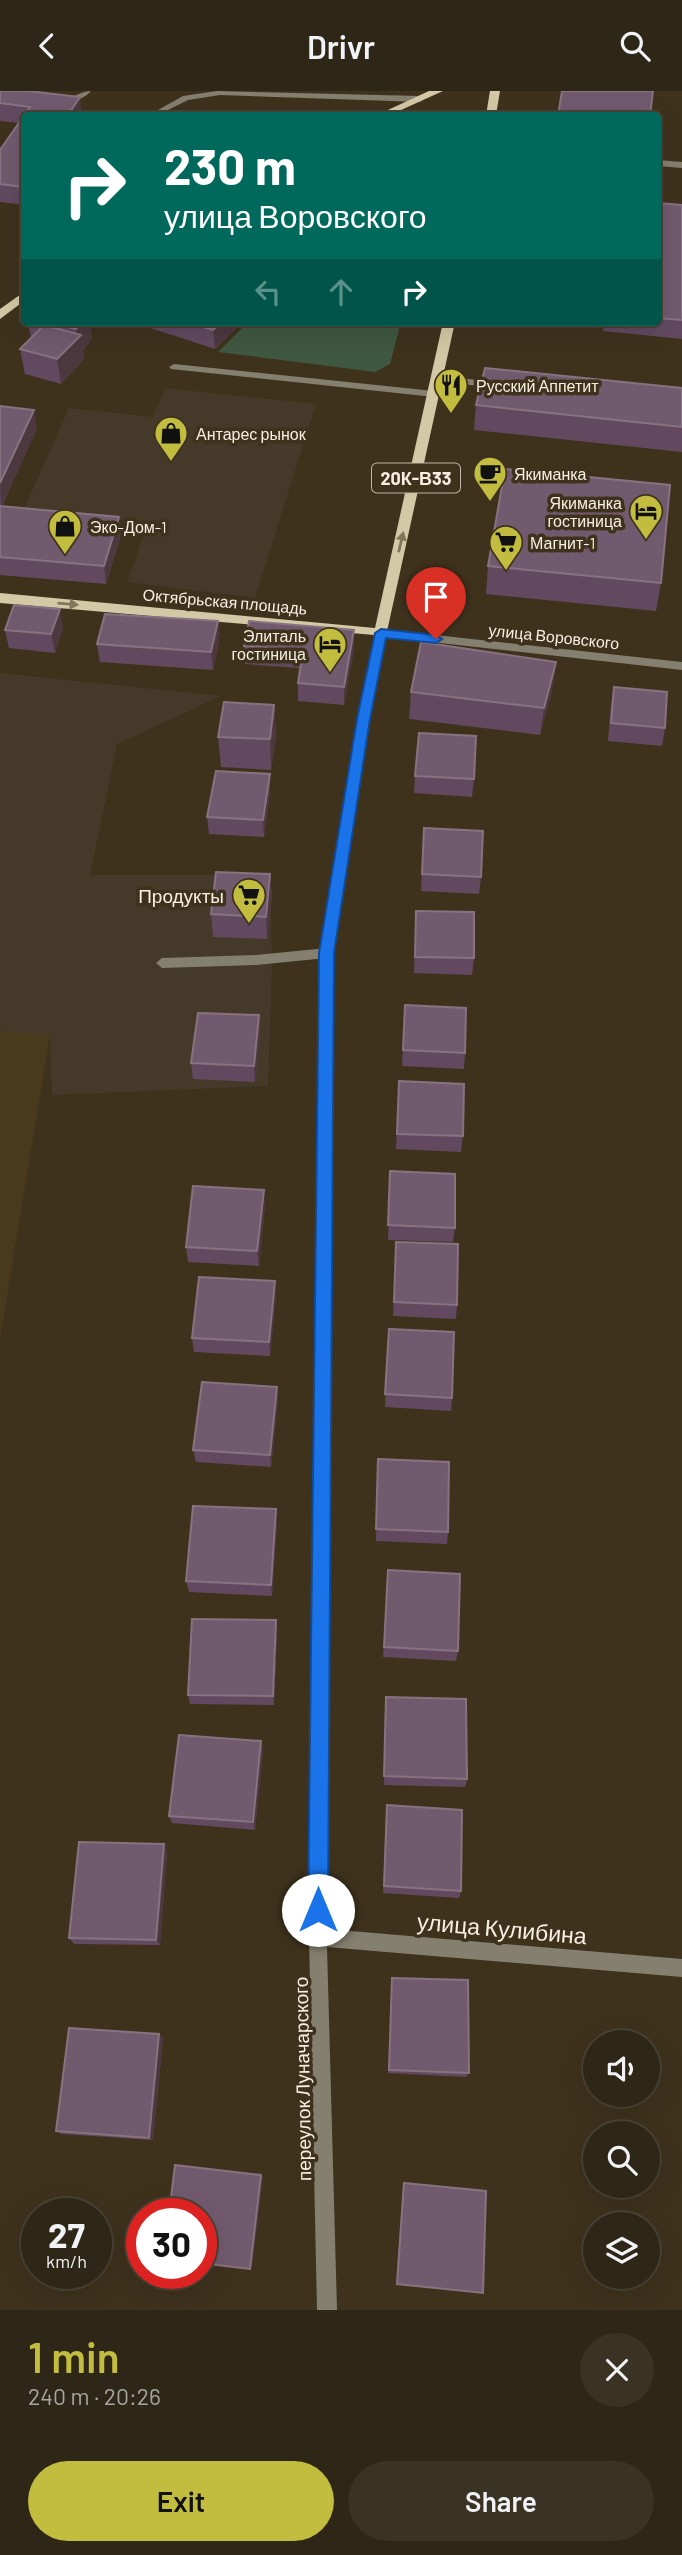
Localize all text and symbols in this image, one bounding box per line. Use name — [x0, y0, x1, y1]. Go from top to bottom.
icon: back — [28, 27, 66, 65]
text: Drivr — [307, 27, 375, 65]
icon: search — [616, 27, 654, 65]
text: 230 m — [164, 136, 296, 195]
icon: right — [49, 140, 140, 231]
text: улица Воровского — [164, 196, 427, 234]
icon: left — [249, 273, 287, 311]
icon: ahead — [322, 273, 360, 311]
icon: right — [395, 273, 433, 311]
restaurant icon: Русский Аппетит — [432, 366, 470, 415]
place label: Русский Аппетит — [476, 376, 599, 395]
shop icon: Антарес рынок — [152, 414, 190, 463]
place label: Антарес рынок — [196, 424, 307, 443]
cafe icon: Якиманка — [471, 454, 509, 503]
road number: 20К-В33 — [372, 463, 460, 493]
place label: Якиманка — [514, 464, 587, 483]
hotel icon: Якиманка гостиница — [627, 492, 665, 541]
place label: Якиманка гостиница — [548, 493, 622, 530]
shop icon: Эко-Дом-1 — [46, 507, 84, 556]
place label: Эко-Дом-1 — [90, 517, 167, 536]
supermarket icon: Магнит-1 — [487, 523, 525, 572]
one-way arrow — [396, 531, 407, 553]
place label: Магнит-1 — [530, 533, 595, 552]
pin — [406, 567, 466, 639]
icon: arrive — [417, 578, 455, 616]
street label: Октябрьская площадь — [142, 584, 308, 618]
one-way arrow — [57, 599, 79, 610]
street label: улица Воровского — [488, 620, 620, 652]
hotel icon: Элиталь гостиница — [311, 625, 349, 674]
place label: Элиталь гостиница — [232, 626, 306, 663]
supermarket icon: Продукты — [230, 876, 268, 925]
place label: Продукты — [138, 884, 224, 907]
position arrow — [281, 1873, 355, 1947]
street label: улица Кулибина — [416, 1907, 588, 1949]
street label: переулок Луначарского — [289, 1977, 315, 2181]
map controls — [583, 2030, 660, 2289]
button: sound — [583, 2030, 660, 2107]
button: search — [583, 2121, 660, 2198]
speed limit sign: 30 — [126, 2198, 217, 2289]
button: layers — [583, 2212, 660, 2289]
text: 27 — [48, 2213, 85, 2255]
text: km/h — [46, 2250, 87, 2272]
text: 1 min — [28, 2331, 120, 2381]
button: close — [580, 2333, 654, 2407]
text: 240 m · 20:26 — [28, 2382, 161, 2410]
button: Exit — [28, 2461, 334, 2541]
button: Share — [348, 2461, 654, 2541]

